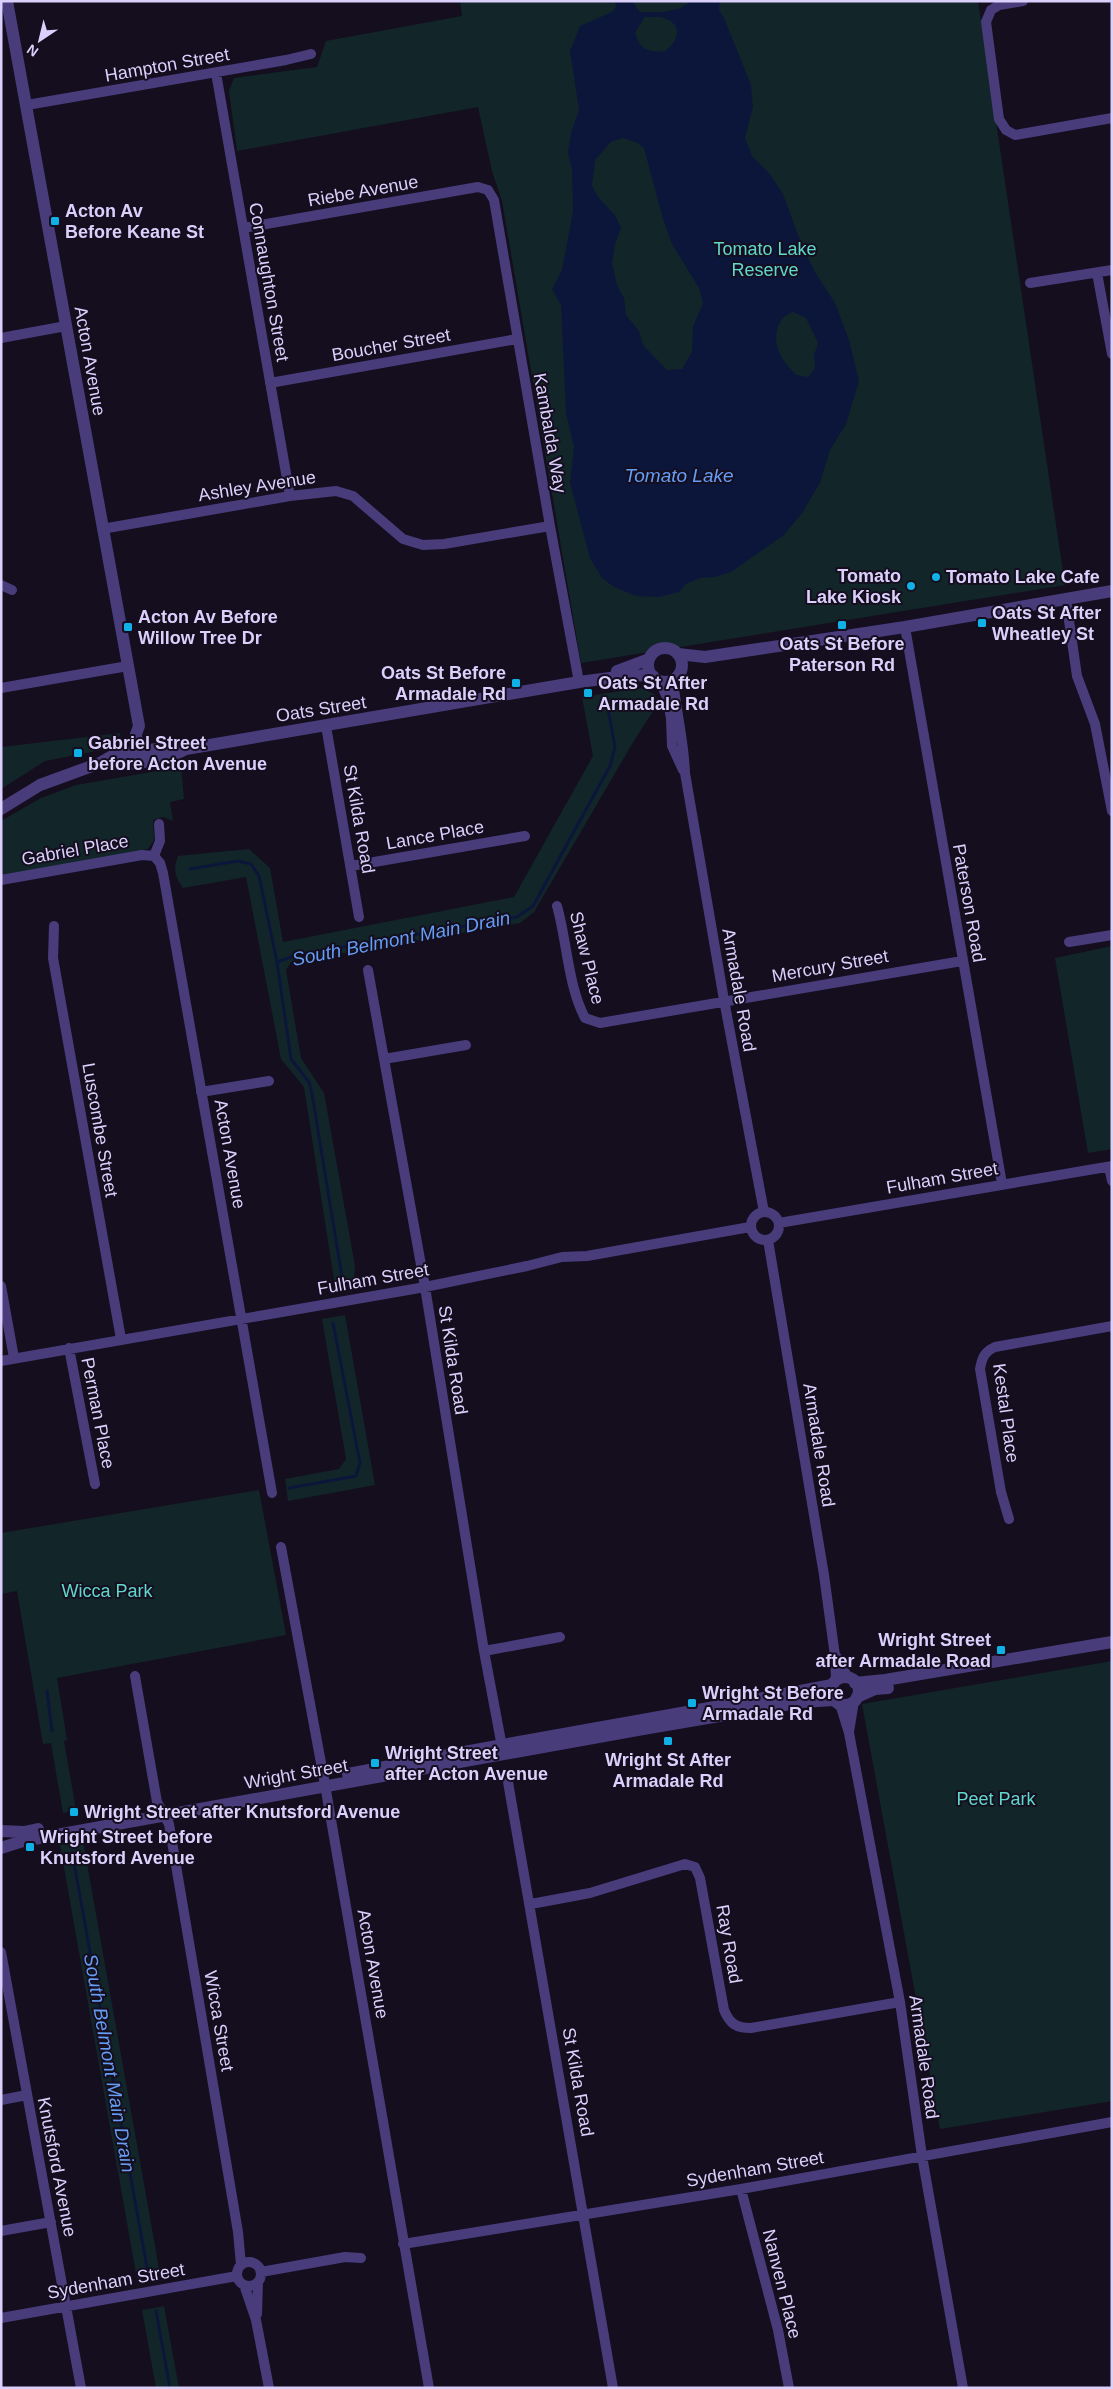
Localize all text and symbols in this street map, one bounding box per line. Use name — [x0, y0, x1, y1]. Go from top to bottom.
north arrow — [15, 15, 65, 65]
text: N — [24, 41, 41, 60]
street label: Hampton Street — [103, 44, 231, 86]
street label: Riebe Avenue — [306, 171, 420, 211]
place label: Acton Av Before Keane St — [65, 201, 204, 242]
street label: Connaughton Street — [245, 201, 293, 363]
marker: Acton Av Before Keane St — [49, 215, 61, 227]
park label: Tomato Lake Reserve — [713, 239, 817, 280]
street label: Acton Avenue — [71, 305, 109, 417]
street label: Boucher Street — [330, 325, 452, 365]
street label: Kambalda Way — [530, 371, 570, 495]
water label: Tomato Lake — [624, 465, 734, 486]
street label: Ashley Avenue — [197, 467, 317, 505]
place label: Tomato Lake Kiosk — [806, 566, 902, 607]
place label: Tomato Lake Cafe — [946, 567, 1100, 587]
marker: Tomato Lake Cafe — [930, 571, 942, 583]
marker: Tomato Lake Kiosk — [905, 580, 917, 592]
place label: Oats St After Wheatley St — [992, 603, 1101, 644]
place label: Acton Av Before Willow Tree Dr — [138, 607, 278, 648]
marker: Oats St After Wheatley St — [976, 617, 988, 629]
marker: Oats St Before Paterson Rd — [836, 619, 848, 631]
marker: Acton Av Before Willow Tree Dr — [122, 621, 134, 633]
place label: Oats St Before Paterson Rd — [779, 634, 905, 675]
place label: Oats St Before Armadale Rd — [381, 663, 506, 704]
place label: Oats St After Armadale Rd — [598, 673, 709, 714]
marker: Oats St Before Armadale Rd — [510, 677, 522, 689]
marker: Oats St After Armadale Rd — [582, 687, 594, 699]
street label: Oats Street — [274, 692, 368, 726]
place label: Gabriel Street before Acton Avenue — [88, 733, 267, 774]
marker: Gabriel Street before Acton Avenue — [72, 747, 84, 759]
street label: St Kilda Road — [340, 763, 378, 875]
street label: Lance Place — [384, 817, 486, 853]
street label: Gabriel Place — [20, 831, 130, 869]
street label: Paterson Road — [949, 842, 989, 964]
water label: South Belmont Main Drain — [290, 907, 512, 970]
street label: Shaw Place — [566, 909, 608, 1007]
street label: Armadale Road — [718, 927, 760, 1053]
street label: Mercury Street — [770, 946, 890, 986]
street label: Luscombe Street — [78, 1061, 122, 1199]
street label: Acton Avenue — [211, 1098, 249, 1210]
street label: Fulham Street — [885, 1158, 999, 1198]
street label: Fulham Street — [316, 1259, 430, 1299]
street label: St Kilda Road — [435, 1304, 471, 1416]
street label: Perman Place — [77, 1356, 119, 1470]
street label: Kestal Place — [989, 1362, 1023, 1464]
street label: Armadale Road — [799, 1382, 839, 1508]
park label: Wicca Park — [61, 1581, 154, 1601]
place label: Wright Street after Armadale Road — [816, 1630, 991, 1671]
marker: Wright Street after Armadale Road — [995, 1644, 1007, 1656]
place label: Wright St Before Armadale Rd — [702, 1683, 844, 1724]
marker: Wright St Before Armadale Rd — [686, 1697, 698, 1709]
marker: Wright St After Armadale Rd — [662, 1735, 674, 1747]
place label: Wright Street after Acton Avenue — [385, 1743, 548, 1784]
place label: Wright St After Armadale Rd — [605, 1750, 731, 1791]
street label: Wright Street — [243, 1755, 349, 1793]
marker: Wright Street after Acton Avenue — [369, 1757, 381, 1769]
park label: Peet Park — [956, 1789, 1037, 1809]
place label: Wright Street after Knutsford Avenue — [84, 1802, 400, 1822]
marker: Wright Street after Knutsford Avenue — [68, 1806, 80, 1818]
place label: Wright Street before Knutsford Avenue — [40, 1827, 213, 1868]
marker: Wright Street before Knutsford Avenue — [24, 1841, 36, 1853]
street label: Ray Road — [712, 1903, 746, 1985]
street label: Acton Avenue — [354, 1908, 392, 2020]
water label: South Belmont Main Drain — [80, 1952, 139, 2174]
street label: Wicca Street — [200, 1969, 238, 2073]
street label: Armadale Road — [905, 1994, 943, 2120]
street label: St Kilda Road — [559, 2026, 597, 2138]
street label: Knutsford Avenue — [34, 2096, 80, 2238]
street label: Sydenham Street — [685, 2147, 825, 2191]
street label: Nanven Place — [759, 2227, 805, 2341]
street label: Sydenham Street — [46, 2259, 186, 2303]

